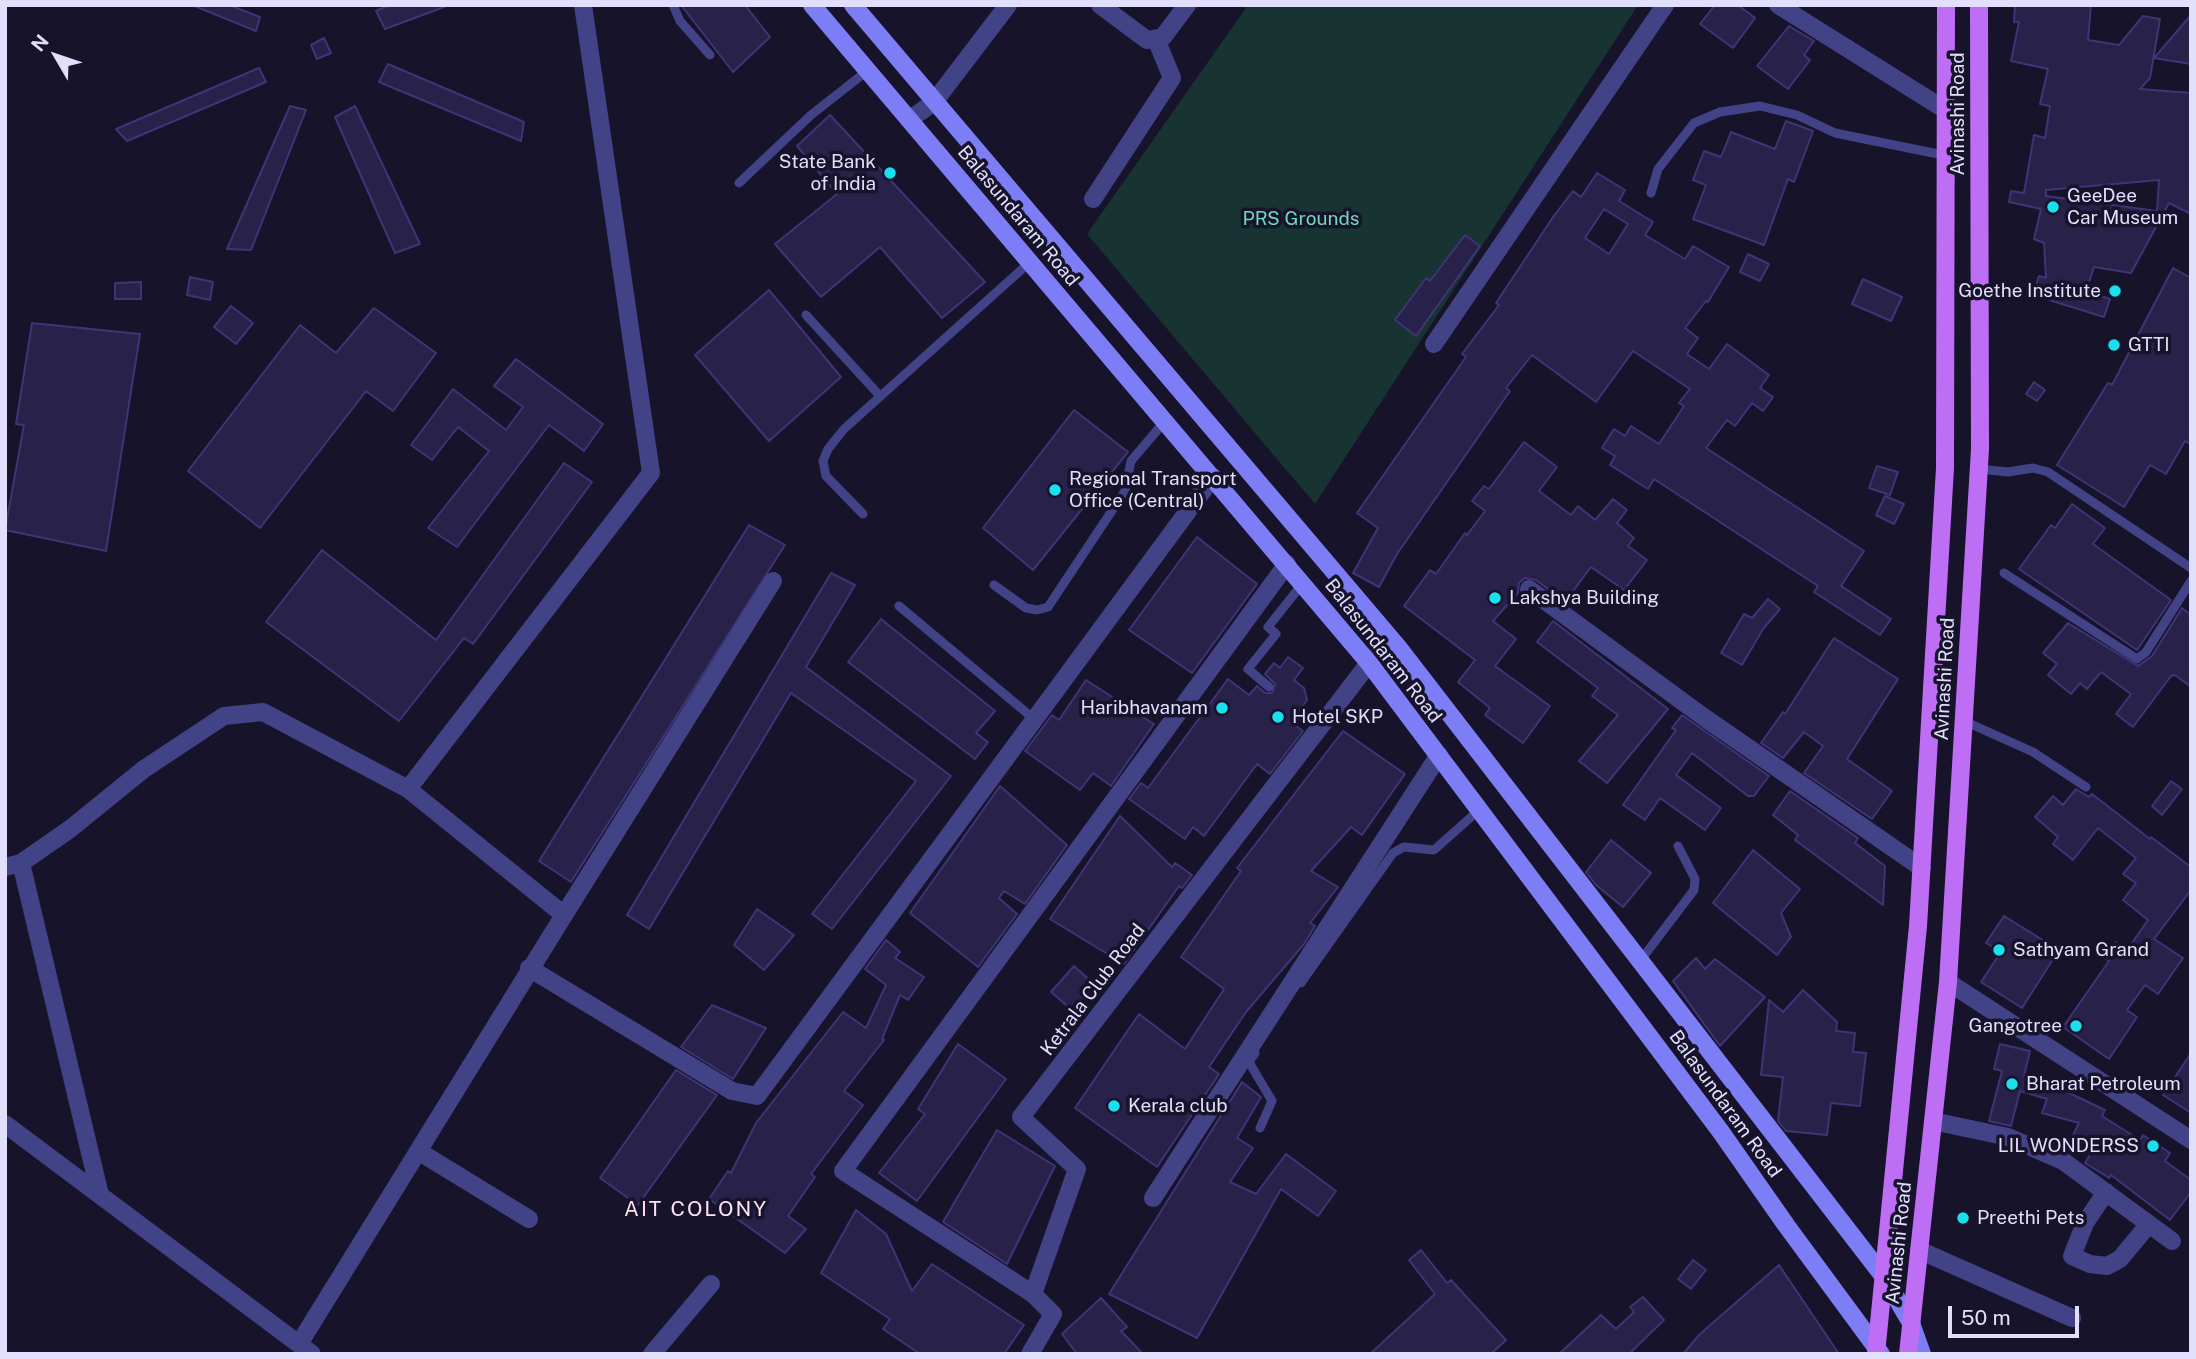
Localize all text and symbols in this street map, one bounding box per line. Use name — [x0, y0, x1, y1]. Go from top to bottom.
north arrow — [21, 21, 91, 91]
text: N — [26, 30, 53, 55]
street label: Avinashi Road — [1947, 53, 1969, 175]
street label: Balasundaram Road — [953, 141, 1083, 291]
place label: State Bank of India — [779, 151, 876, 195]
marker: State Bank of India — [882, 165, 898, 181]
place label: GeeDee Car Museum — [2067, 185, 2178, 229]
marker: GeeDee Car Museum — [2045, 199, 2061, 215]
park label: PRS Grounds — [1243, 208, 1359, 230]
place label: Goethe Institute — [1958, 280, 2101, 302]
marker: Goethe Institute — [2107, 283, 2123, 299]
place label: GTTI — [2128, 334, 2170, 356]
marker: GTTI — [2106, 337, 2122, 353]
place label: Regional Transport Office (Central) — [1069, 468, 1237, 512]
marker: Regional Transport Office (Central) — [1047, 482, 1063, 498]
street label: Balasundaram Road — [1320, 574, 1446, 728]
place label: Lakshya Building — [1509, 587, 1659, 609]
marker: Lakshya Building — [1487, 590, 1503, 606]
street label: Avinashi Road — [1930, 617, 1960, 741]
place label: Haribhavanam — [1081, 697, 1208, 719]
marker: Haribhavanam — [1214, 700, 1230, 716]
place label: Hotel SKP — [1292, 706, 1383, 728]
marker: Hotel SKP — [1270, 709, 1286, 725]
street label: Ketrala Club Road — [1036, 920, 1150, 1060]
place label: Sathyam Grand — [2013, 939, 2149, 961]
marker: Sathyam Grand — [1991, 942, 2007, 958]
place label: Gangotree — [1969, 1015, 2062, 1037]
marker: Gangotree — [2068, 1018, 2084, 1034]
street label: Balasundaram Road — [1664, 1026, 1786, 1182]
place label: Bharat Petroleum — [2026, 1073, 2181, 1095]
marker: Bharat Petroleum — [2004, 1076, 2020, 1092]
place label: Kerala club — [1128, 1095, 1228, 1117]
marker: Kerala club — [1106, 1098, 1122, 1114]
place label: LIL WONDERSS — [1998, 1135, 2139, 1157]
marker: LIL WONDERSS — [2145, 1138, 2161, 1154]
street label: Avinashi Road — [1881, 1181, 1917, 1305]
district label: AIT COLONY — [625, 1197, 767, 1223]
place label: Preethi Pets — [1977, 1207, 2084, 1229]
marker: Preethi Pets — [1955, 1210, 1971, 1226]
scale bar — [1951, 1292, 2082, 1336]
text: 50 m — [1961, 1305, 2011, 1330]

